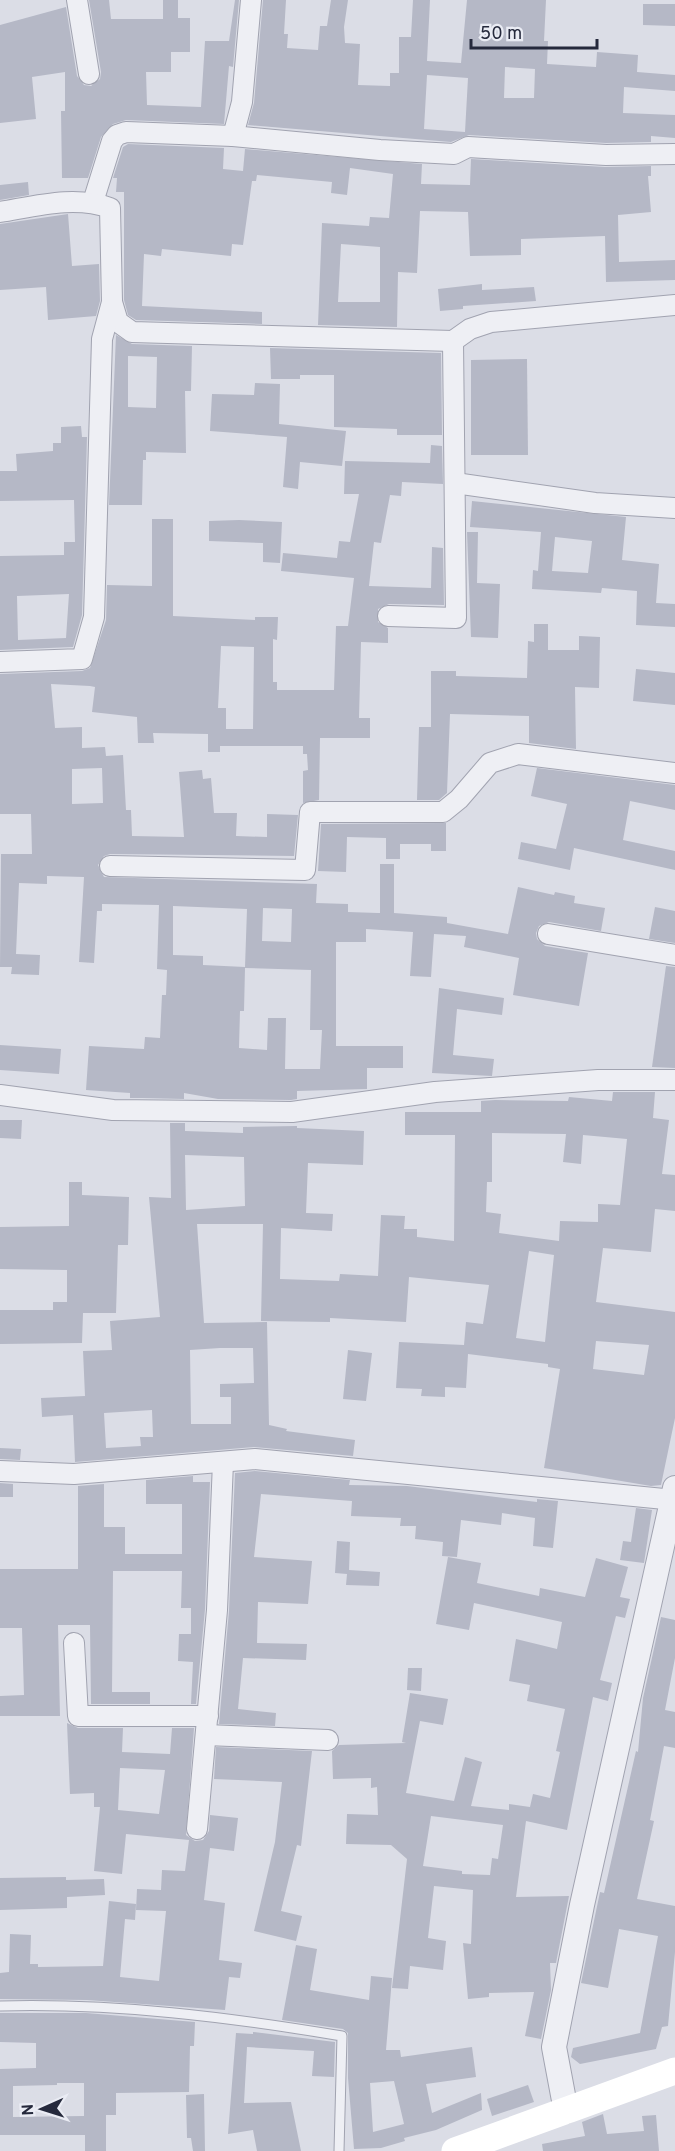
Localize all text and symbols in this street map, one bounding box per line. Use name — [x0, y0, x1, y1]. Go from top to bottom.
scale bar — [471, 12, 597, 50]
text: 50 m — [480, 23, 522, 46]
north arrow — [12, 2079, 72, 2139]
text: N — [19, 2103, 39, 2116]

